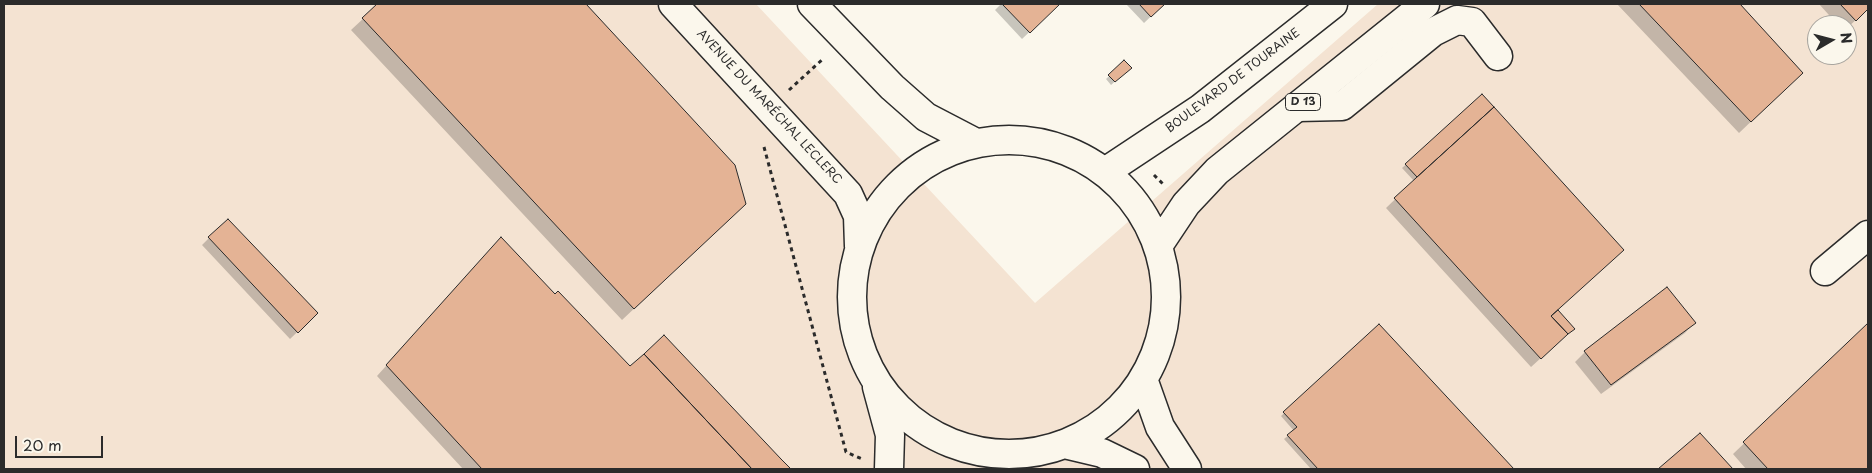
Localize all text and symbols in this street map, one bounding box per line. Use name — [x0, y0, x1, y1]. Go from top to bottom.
north arrow — [1807, 15, 1857, 65]
street label: BOULEVARD DE TOURAINE — [1163, 26, 1303, 136]
street label: AVENUE DU MARÉCHAL LECLERC — [694, 27, 844, 187]
text: N — [1835, 31, 1858, 45]
road number: D 13 — [1286, 94, 1320, 110]
scale bar — [18, 426, 105, 458]
text: 20 m — [23, 433, 62, 456]

